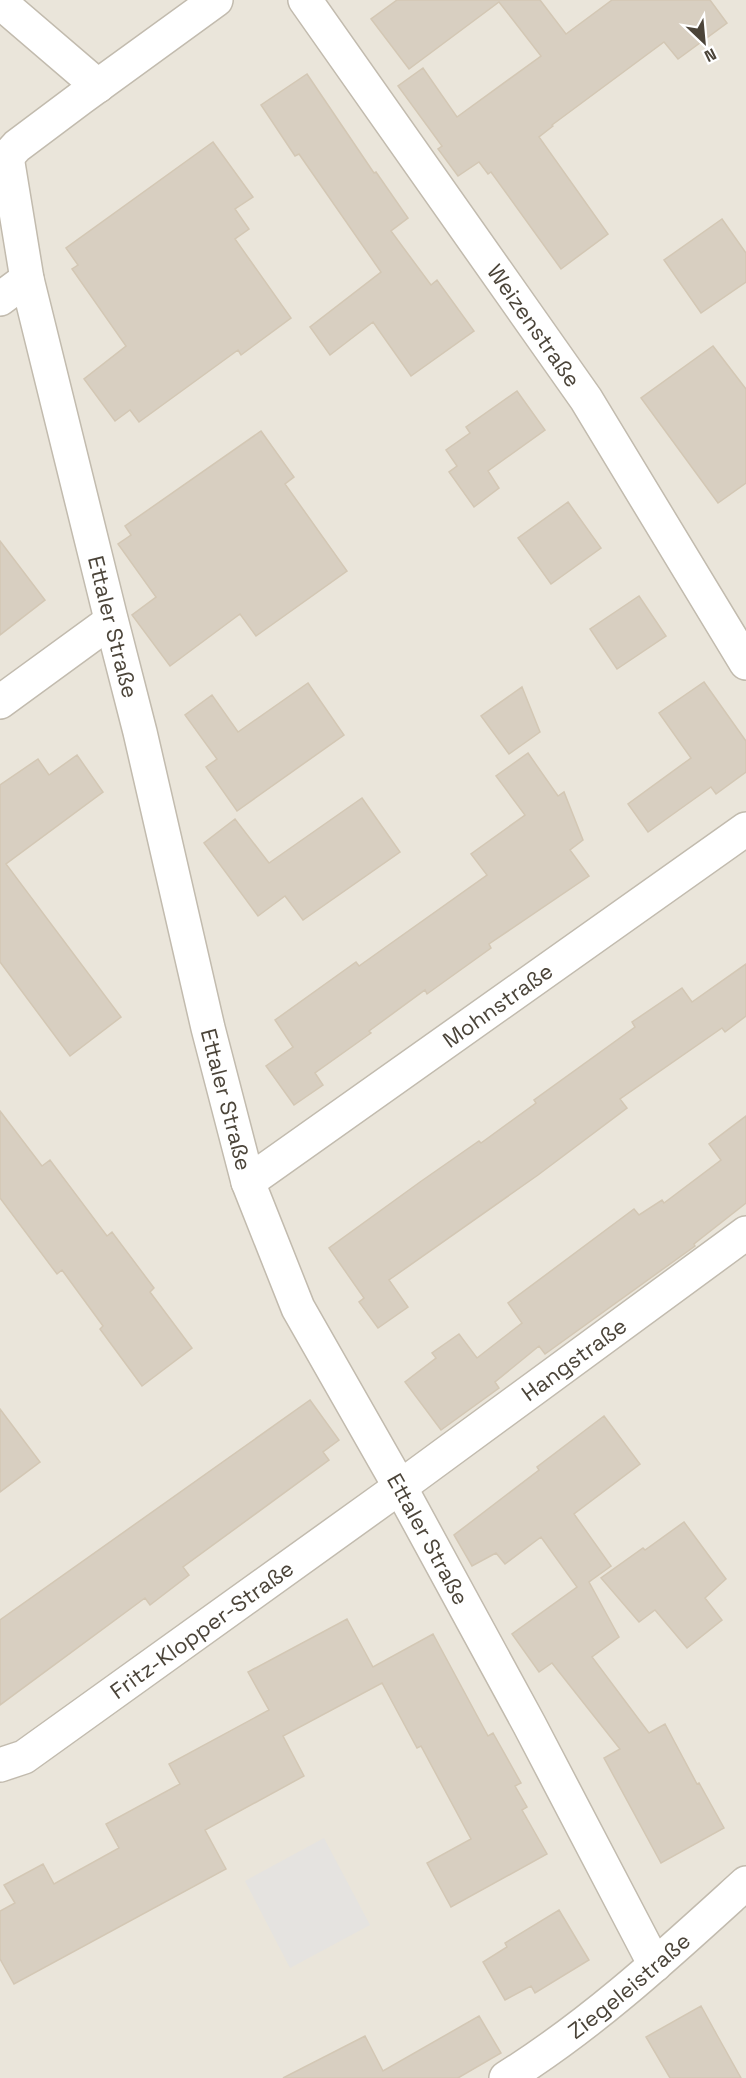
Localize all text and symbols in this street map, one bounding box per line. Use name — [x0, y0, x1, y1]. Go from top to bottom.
north arrow — [674, 12, 734, 72]
text: N — [701, 43, 720, 67]
street label: Weizenstraße — [481, 259, 587, 392]
street label: Ettaler Straße — [82, 553, 145, 701]
street label: Mohnstraße — [437, 956, 558, 1054]
street label: Ettaler Straße — [195, 1025, 258, 1173]
street label: Hangstraße — [516, 1311, 632, 1407]
street label: Ettaler Straße — [381, 1468, 475, 1610]
street label: Fritz-Klopper-Straße — [104, 1554, 299, 1705]
street label: Ziegeleistraße — [562, 1926, 696, 2045]

